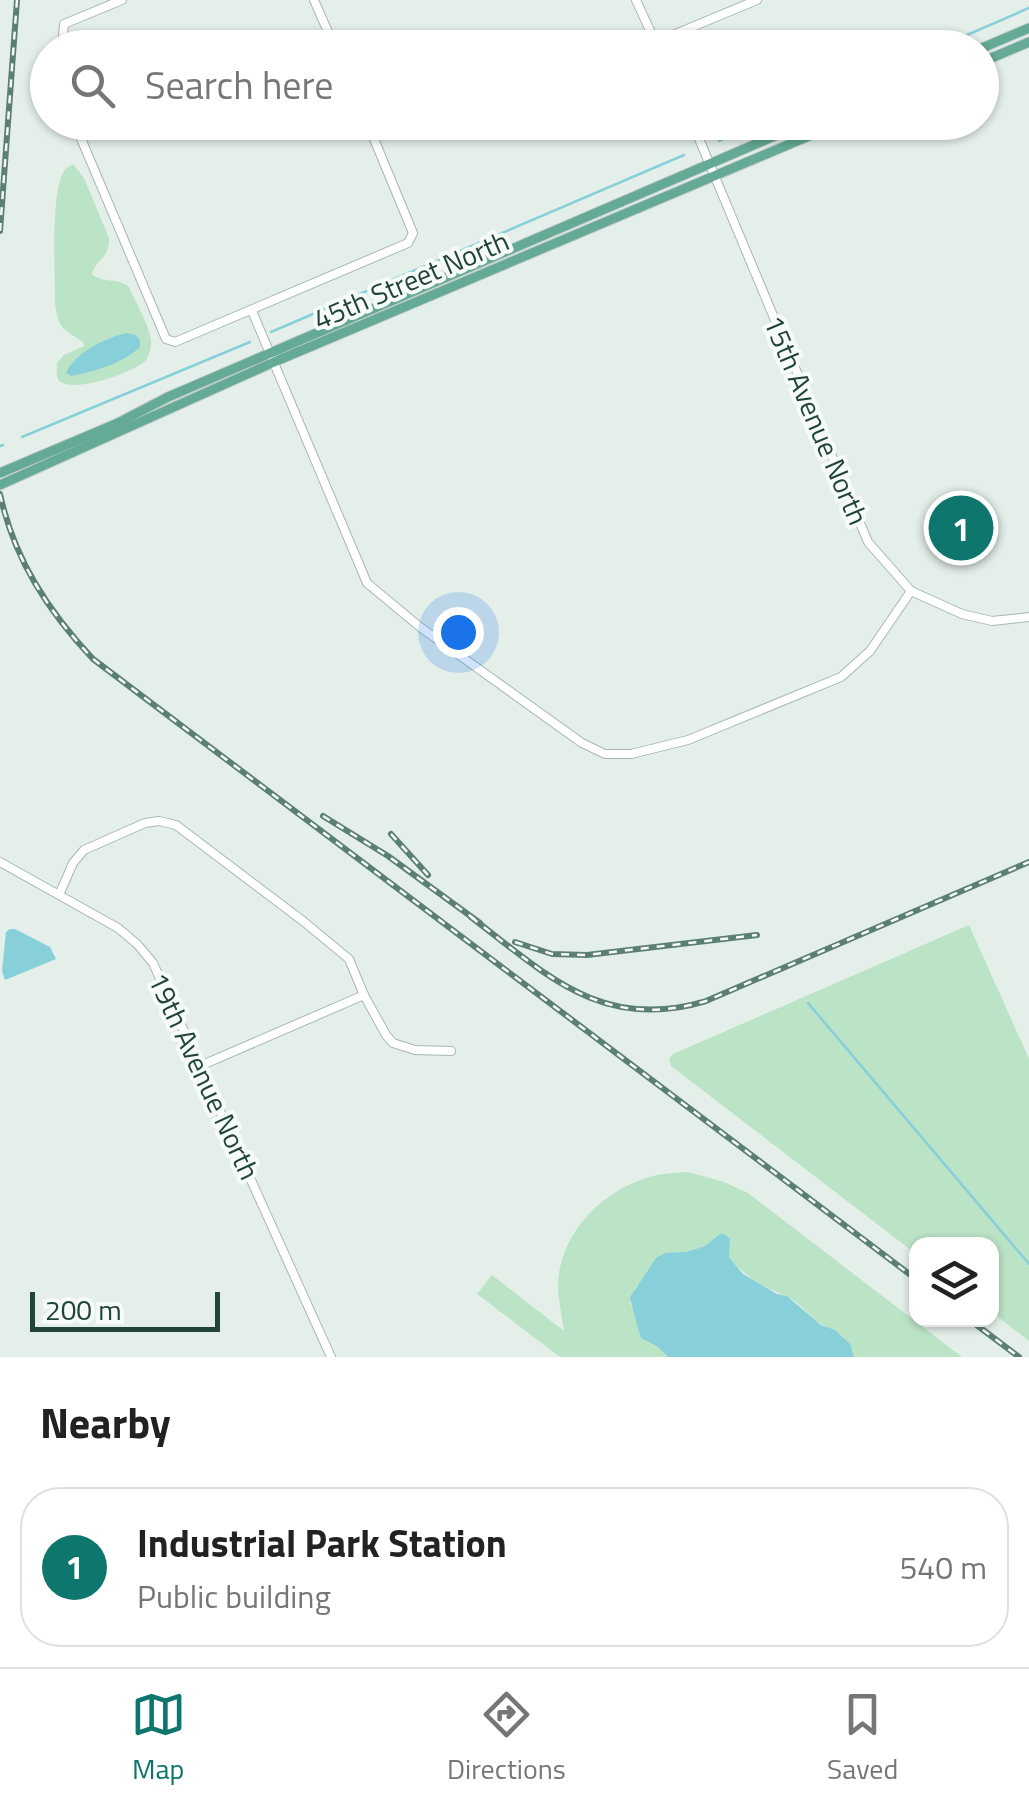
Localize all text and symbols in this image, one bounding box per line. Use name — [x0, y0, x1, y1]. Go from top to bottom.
search box — [30, 30, 999, 140]
text: Search here — [145, 56, 333, 114]
icon: search — [65, 58, 120, 113]
street label: 45th Street North — [306, 219, 515, 340]
street label: 15th Avenue North — [753, 308, 880, 531]
pin: 1 — [928, 490, 994, 566]
your location — [433, 607, 484, 658]
street label: 19th Avenue North — [138, 965, 271, 1187]
map controls — [909, 1237, 999, 1327]
button: layers — [909, 1237, 999, 1327]
scale bar — [30, 1287, 220, 1332]
text: 200 m — [45, 1288, 122, 1331]
text: Nearby — [40, 1390, 171, 1454]
text: Industrial Park Station — [137, 1514, 507, 1572]
text: 1 — [66, 1543, 83, 1591]
text: 540 m — [899, 1543, 987, 1591]
text: Public building — [137, 1572, 331, 1620]
tab: Map — [131, 1687, 186, 1790]
tab: Directions — [447, 1687, 566, 1790]
tab: Saved — [827, 1687, 898, 1790]

